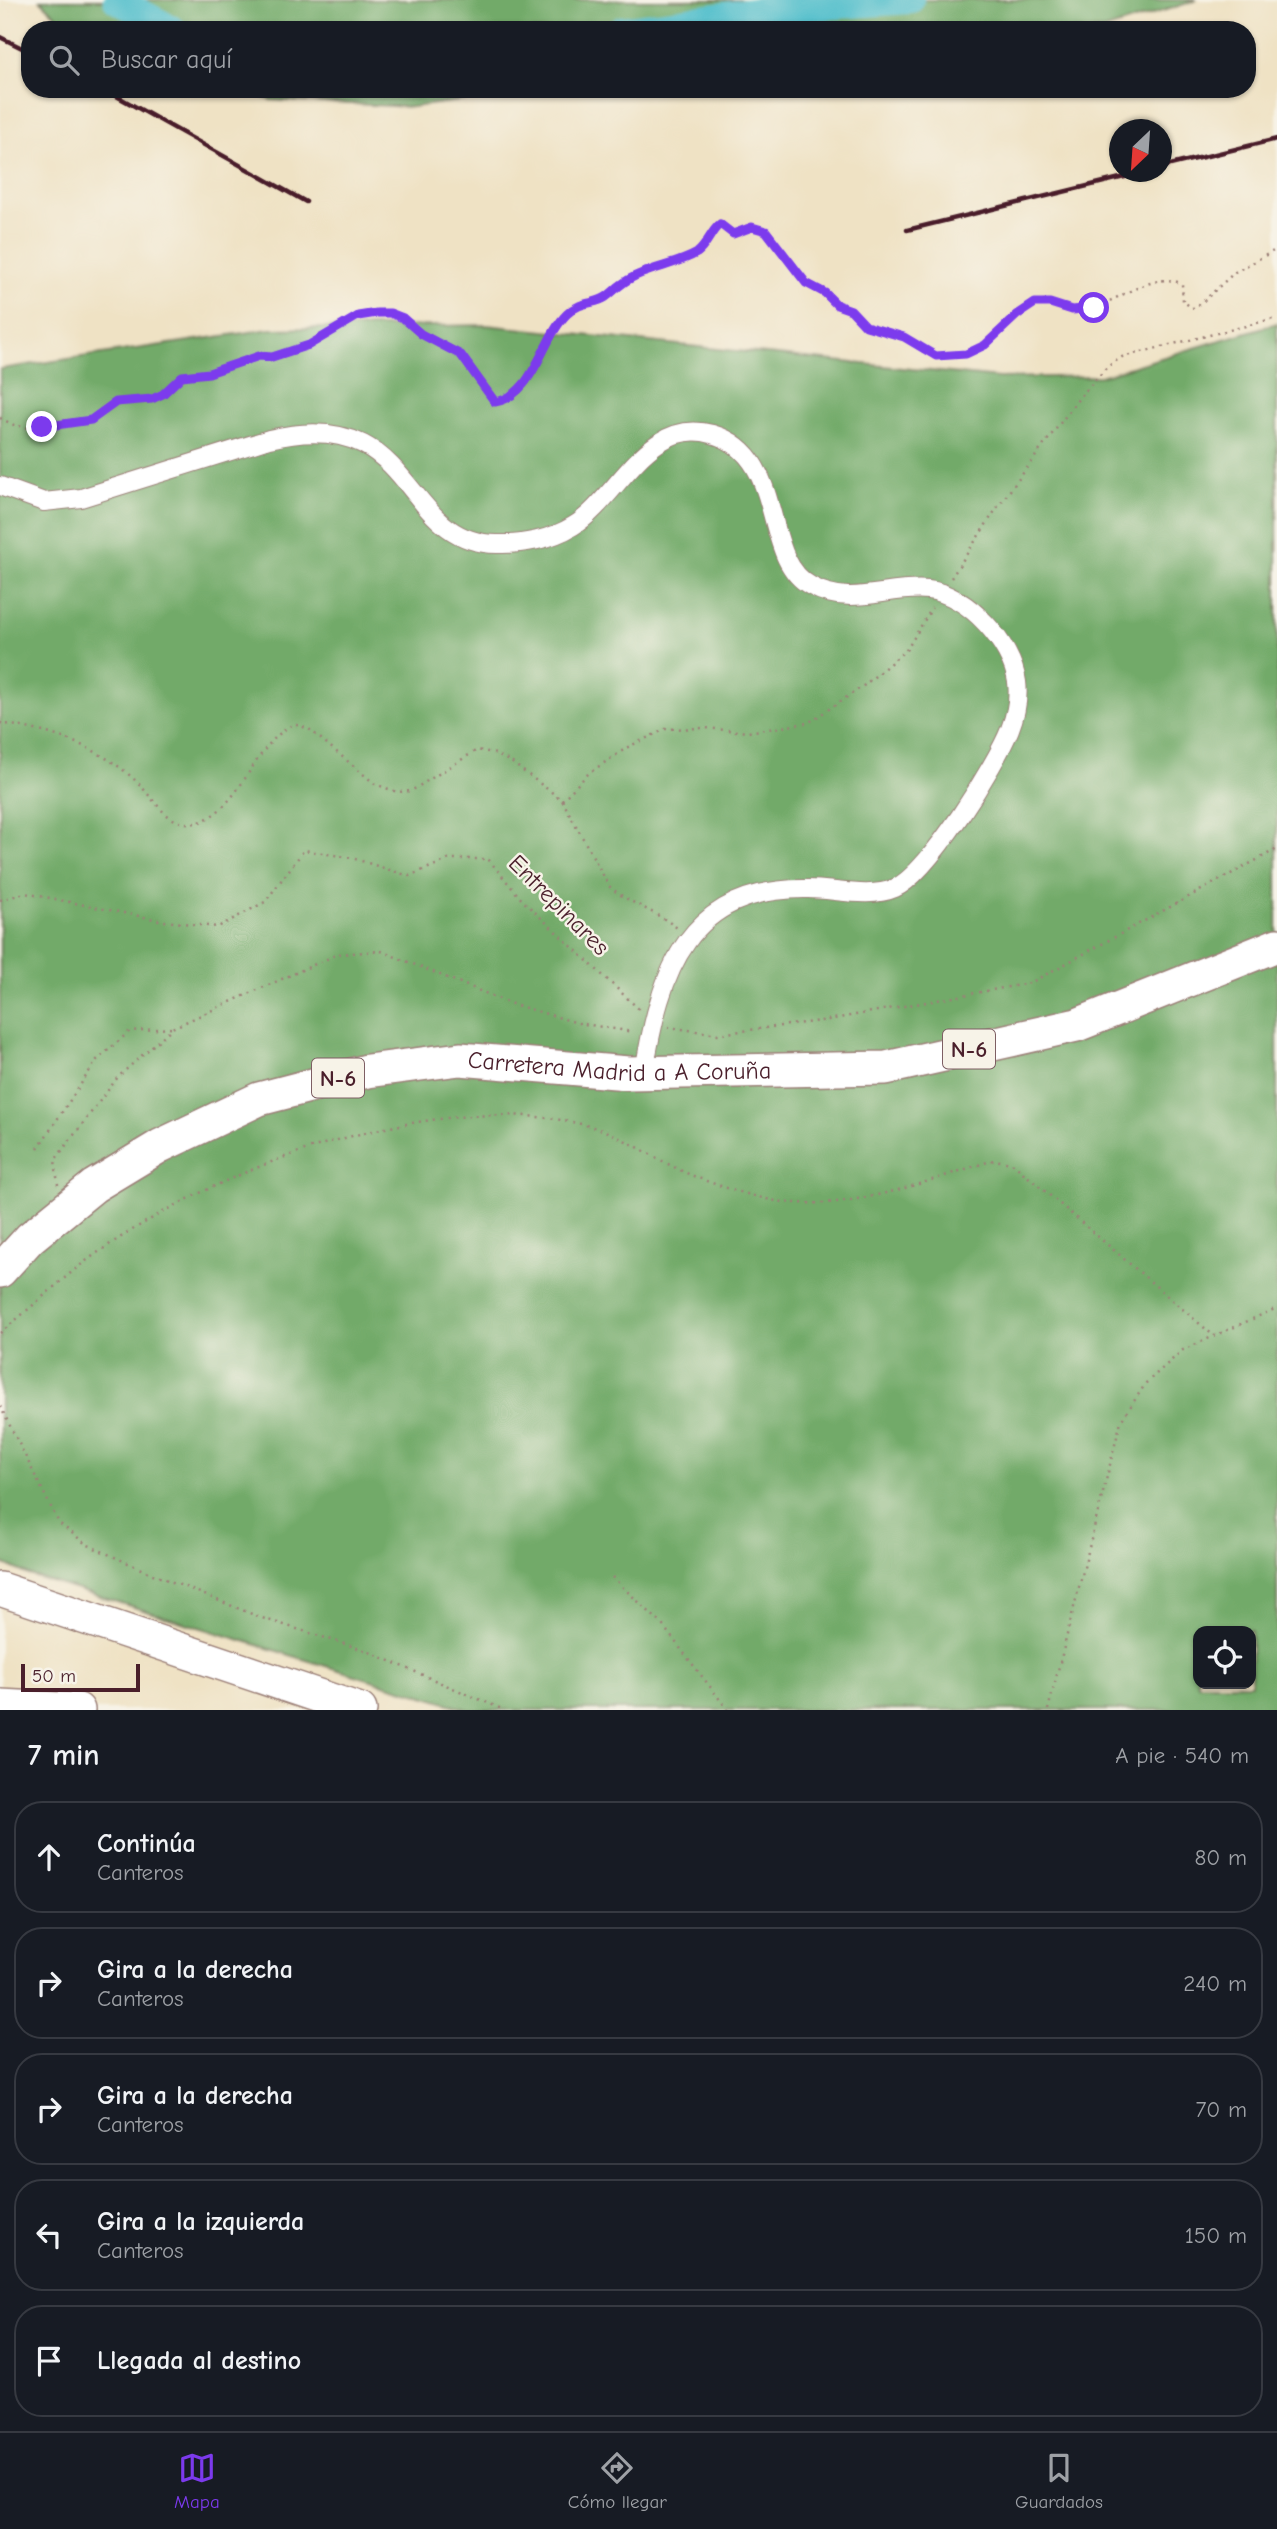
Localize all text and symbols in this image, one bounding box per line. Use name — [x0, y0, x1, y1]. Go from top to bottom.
search box — [21, 21, 1256, 98]
icon: search — [45, 41, 83, 79]
text: Buscar aquí — [101, 45, 232, 75]
north arrow — [1109, 119, 1172, 182]
route start — [1078, 292, 1109, 323]
route end — [26, 411, 57, 442]
street label: Entrepinares — [503, 849, 615, 961]
road number: N-6 — [943, 1030, 995, 1068]
street label: Carretera Madrid a A Coruña — [467, 1046, 771, 1087]
road number: N-6 — [312, 1058, 364, 1098]
map controls — [1193, 1626, 1256, 1689]
button: locate — [1193, 1626, 1256, 1689]
scale bar — [21, 1661, 140, 1693]
text: 50 m — [32, 1665, 76, 1687]
text: 7 min — [28, 1738, 100, 1773]
text: A pie · 540 m — [1115, 1742, 1249, 1769]
text: Continúa — [97, 1829, 196, 1859]
icon: ahead — [30, 1838, 68, 1876]
text: 80 m — [1194, 1844, 1247, 1871]
text: Canteros — [97, 1859, 183, 1886]
text: Gira a la derecha — [97, 1955, 293, 1985]
icon: right — [30, 1964, 68, 2002]
text: 240 m — [1183, 1970, 1247, 1997]
text: Canteros — [97, 1985, 183, 2012]
text: Gira a la derecha — [97, 2081, 293, 2111]
icon: right — [30, 2090, 68, 2128]
text: 70 m — [1195, 2096, 1247, 2123]
text: Canteros — [97, 2111, 183, 2138]
text: Gira a la izquierda — [97, 2207, 304, 2237]
icon: left — [30, 2216, 68, 2254]
text: 150 m — [1185, 2222, 1247, 2249]
text: Canteros — [97, 2237, 183, 2264]
icon: arrive — [30, 2342, 68, 2380]
text: Llegada al destino — [97, 2346, 301, 2376]
tab: Mapa — [174, 2449, 220, 2513]
tab: Cómo llegar — [568, 2449, 667, 2513]
tab: Guardados — [1015, 2449, 1103, 2513]

